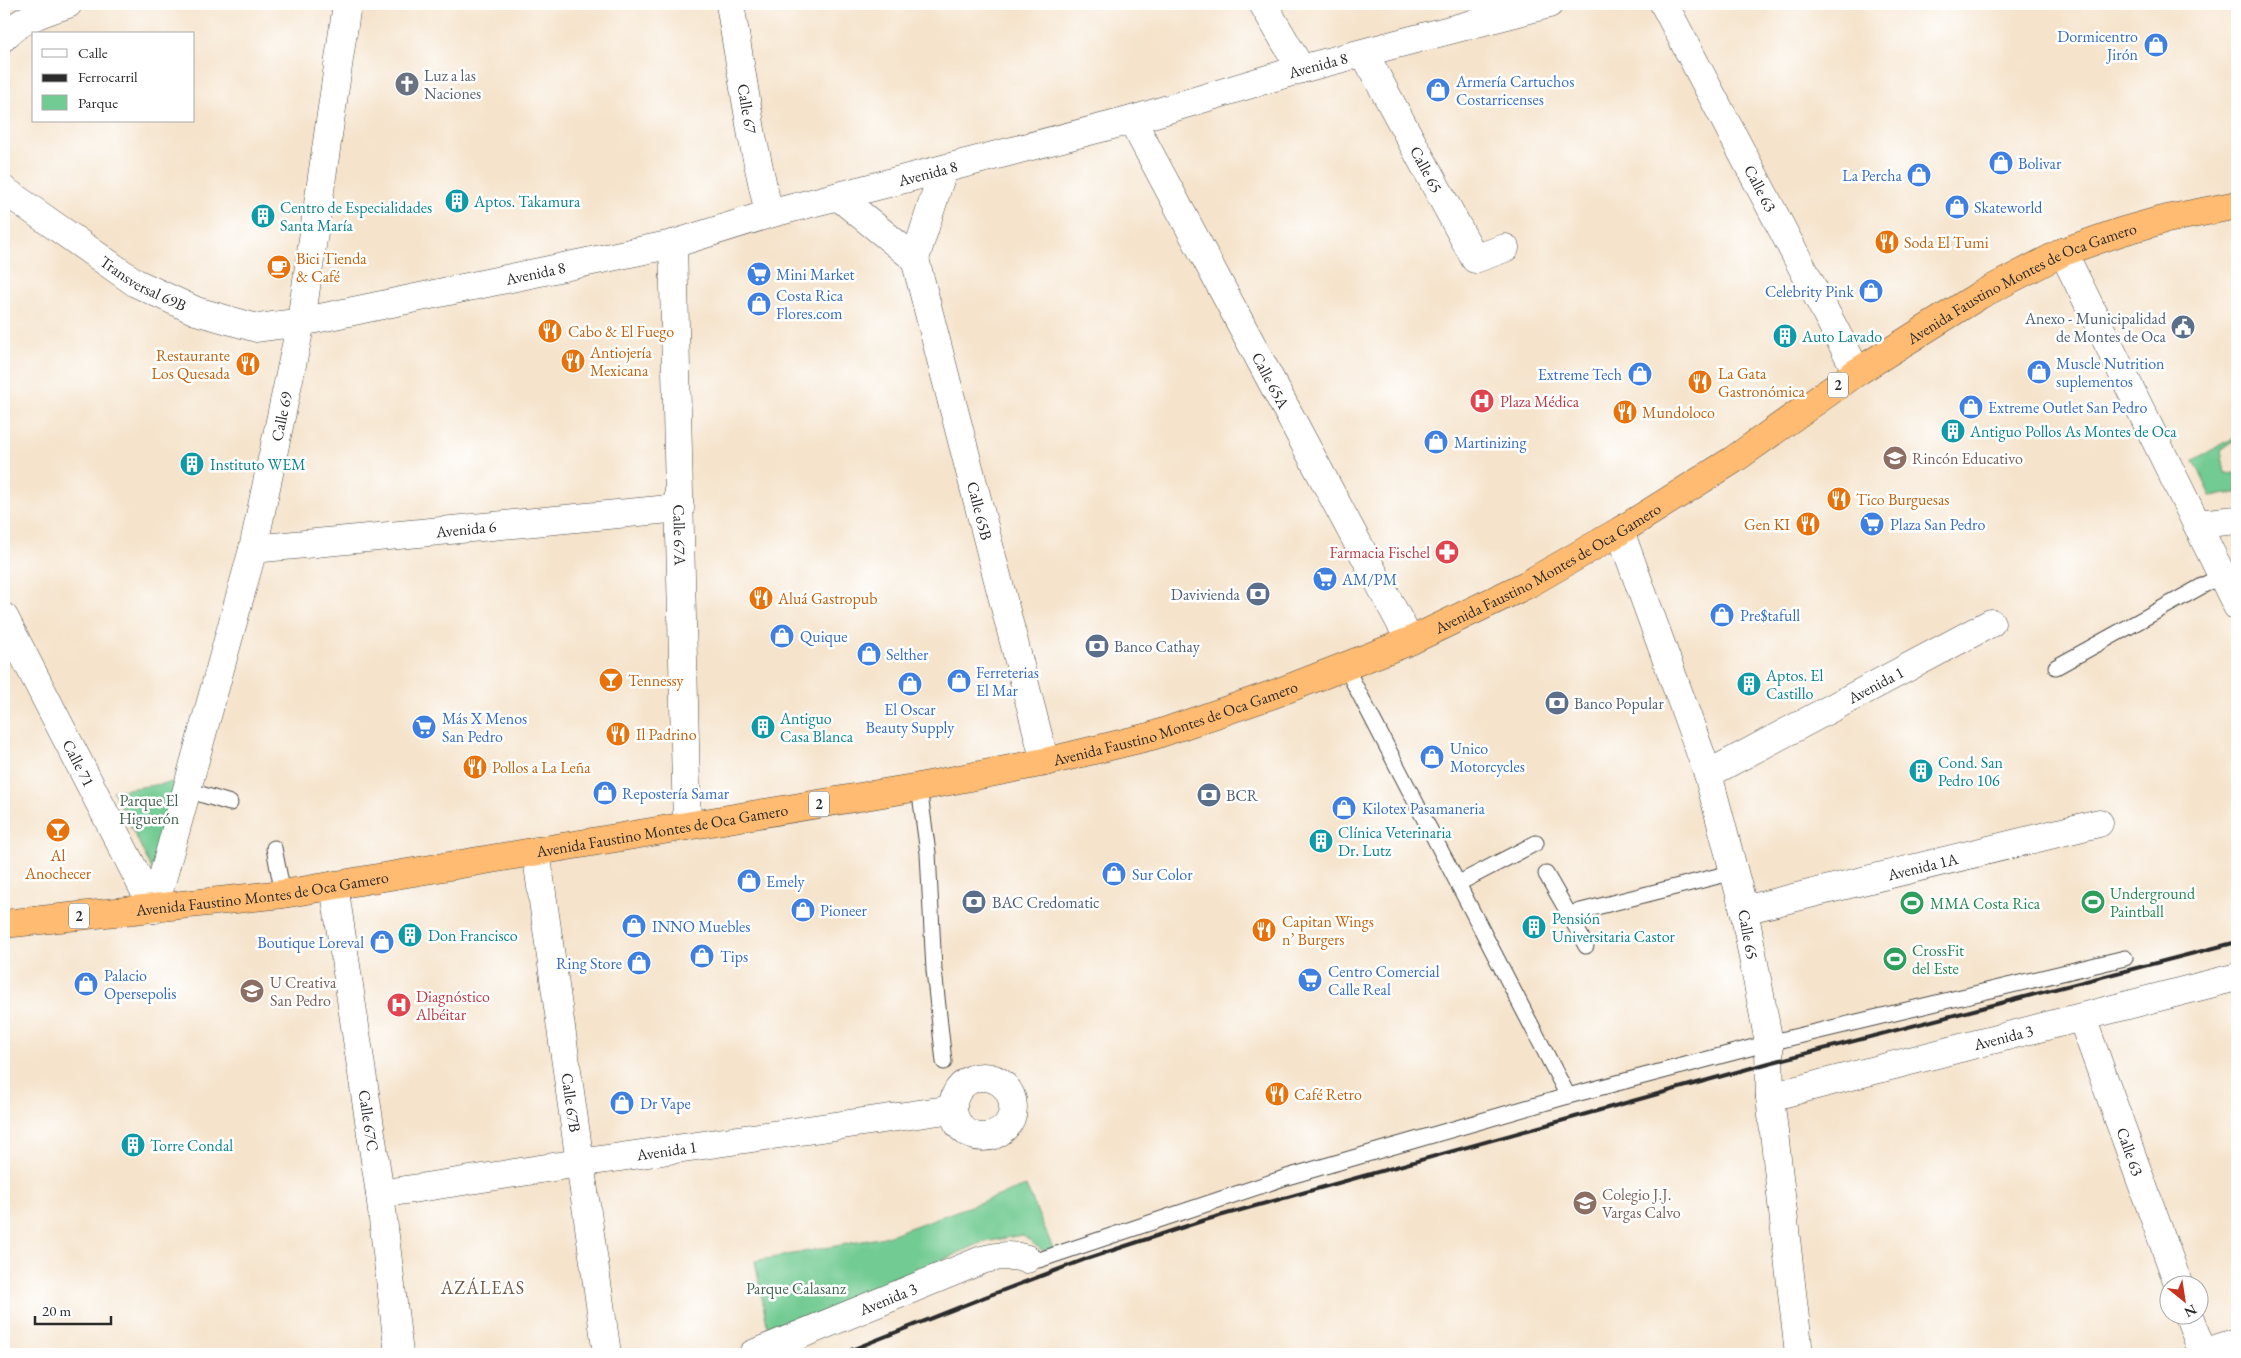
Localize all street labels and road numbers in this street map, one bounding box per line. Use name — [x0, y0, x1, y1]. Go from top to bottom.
street label: Avenida 8 — [1285, 47, 1350, 84]
street label: Calle 67 — [732, 82, 761, 135]
street label: Calle 65 — [1405, 142, 1447, 197]
street label: Avenida 8 — [895, 156, 960, 191]
street label: Calle 63 — [1739, 161, 1781, 216]
street label: Avenida Faustino Montes de Oca Gamero — [1902, 218, 2139, 350]
street label: Transversal 69B — [96, 251, 190, 316]
street label: Avenida 8 — [503, 257, 568, 290]
street label: Calle 65A — [1247, 348, 1295, 413]
road number: 2 — [1828, 372, 1848, 398]
street label: Calle 69 — [266, 389, 297, 443]
street label: Calle 65B — [962, 479, 997, 542]
street label: Avenida Faustino Montes de Oca Gamero — [1430, 498, 1665, 639]
street label: Calle 67A — [668, 504, 691, 567]
street label: Avenida 6 — [434, 516, 498, 542]
street label: Avenida 1 — [1843, 661, 1908, 709]
street label: Avenida Faustino Montes de Oca Gamero — [1050, 676, 1301, 771]
street label: Calle 71 — [58, 736, 99, 790]
road number: 2 — [809, 792, 829, 816]
street label: Avenida Faustino Montes de Oca Gamero — [534, 799, 790, 862]
street label: Avenida 1A — [1885, 848, 1961, 886]
street label: Avenida Faustino Montes de Oca Gamero — [134, 866, 390, 921]
road number: 2 — [69, 904, 89, 928]
street label: Calle 65 — [1733, 908, 1763, 961]
street label: Avenida 3 — [1971, 1020, 2036, 1055]
street label: Calle 67B — [556, 1072, 586, 1134]
street label: Calle 67C — [354, 1088, 383, 1153]
street label: Calle 63 — [2111, 1124, 2148, 1179]
street label: Avenida 1 — [634, 1136, 698, 1166]
street label: Avenida 3 — [855, 1278, 921, 1321]

